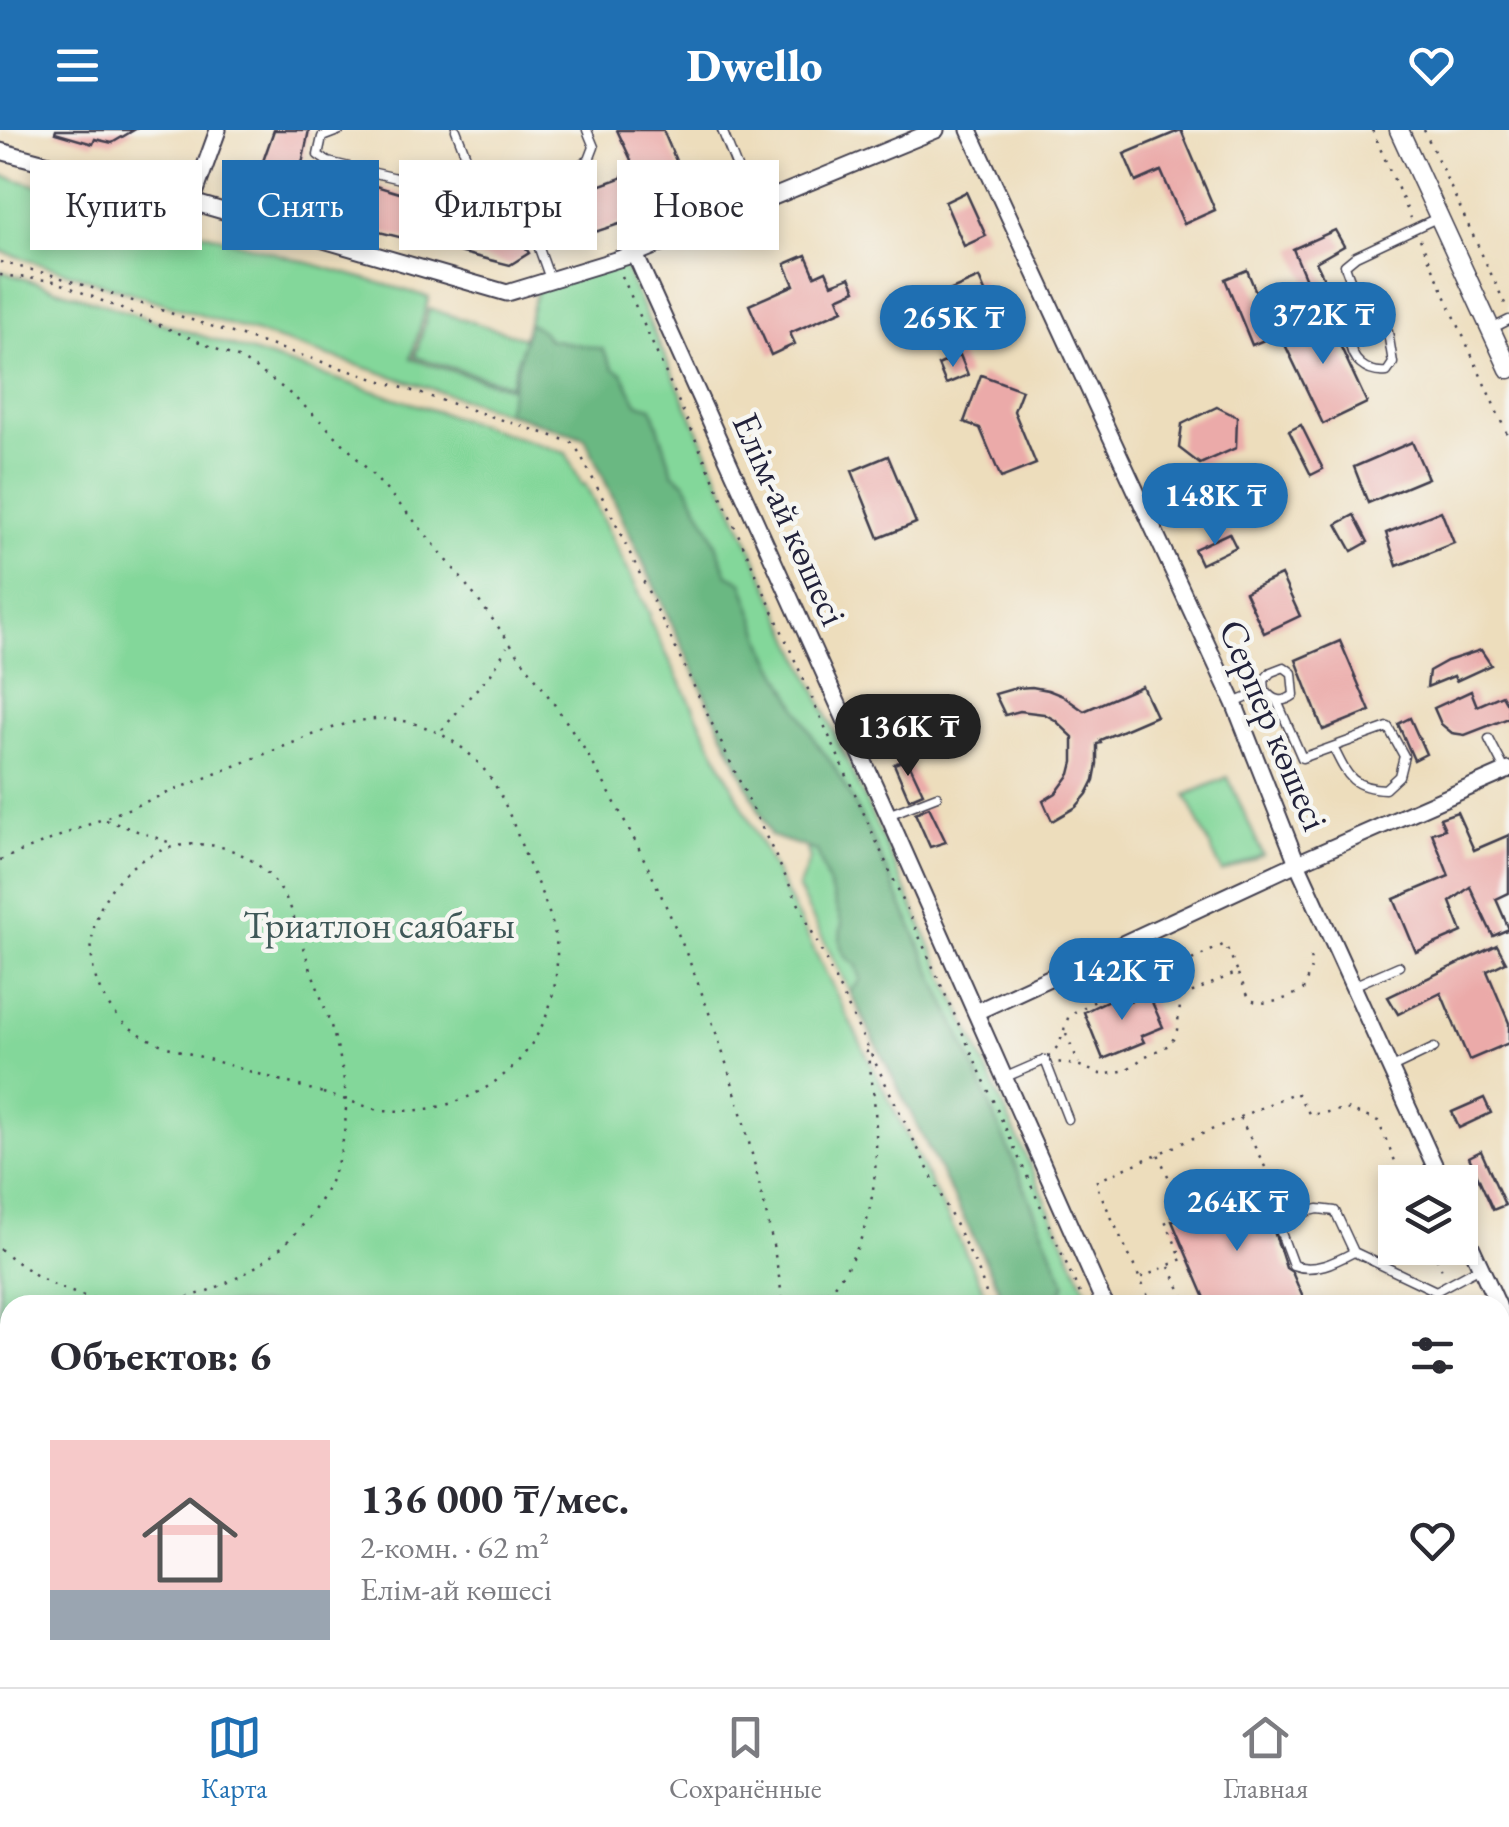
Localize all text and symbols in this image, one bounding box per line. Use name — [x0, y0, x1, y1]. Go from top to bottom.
text: Dwello — [687, 36, 822, 94]
icon: menu — [50, 38, 105, 93]
icon: heart — [1404, 38, 1459, 93]
chip: Купить — [30, 160, 202, 250]
chip: Снять — [222, 160, 379, 250]
chip: Фильтры — [399, 160, 597, 250]
chip: Новое — [617, 160, 779, 250]
pin: 372K ₸ — [1242, 282, 1404, 367]
pin: 265K ₸ — [872, 285, 1034, 370]
text: 372K ₸ — [1272, 293, 1374, 335]
text: 265K ₸ — [902, 296, 1004, 338]
street label: Елім-ай көшесі — [722, 405, 859, 633]
pin: 148K ₸ — [1134, 463, 1296, 548]
text: 148K ₸ — [1164, 474, 1266, 516]
street label: Серпер көшесі — [1208, 612, 1341, 838]
pin: 136K ₸ — [827, 694, 989, 779]
text: 136K ₸ — [857, 705, 959, 747]
park label: Триатлон саябағы — [243, 900, 515, 949]
pin: 142K ₸ — [1041, 938, 1203, 1023]
text: 142K ₸ — [1071, 949, 1173, 991]
map controls — [1378, 1165, 1478, 1265]
button: layers — [1378, 1165, 1478, 1265]
pin: 264K ₸ — [1156, 1169, 1318, 1254]
text: 264K ₸ — [1186, 1180, 1288, 1222]
text: Объектов: 6 — [50, 1328, 271, 1383]
icon: filters — [1405, 1328, 1460, 1383]
text: 136 000 ₸/мес. — [360, 1471, 629, 1526]
icon: home — [130, 1480, 250, 1600]
icon: heart — [1405, 1513, 1460, 1568]
text: 2-комн. · 62 m² — [360, 1526, 549, 1568]
text: Елім-ай көшесі — [360, 1568, 552, 1610]
tab: Карта — [201, 1710, 268, 1806]
tab: Сохранённые — [669, 1710, 822, 1806]
tab: Главная — [1223, 1710, 1308, 1806]

